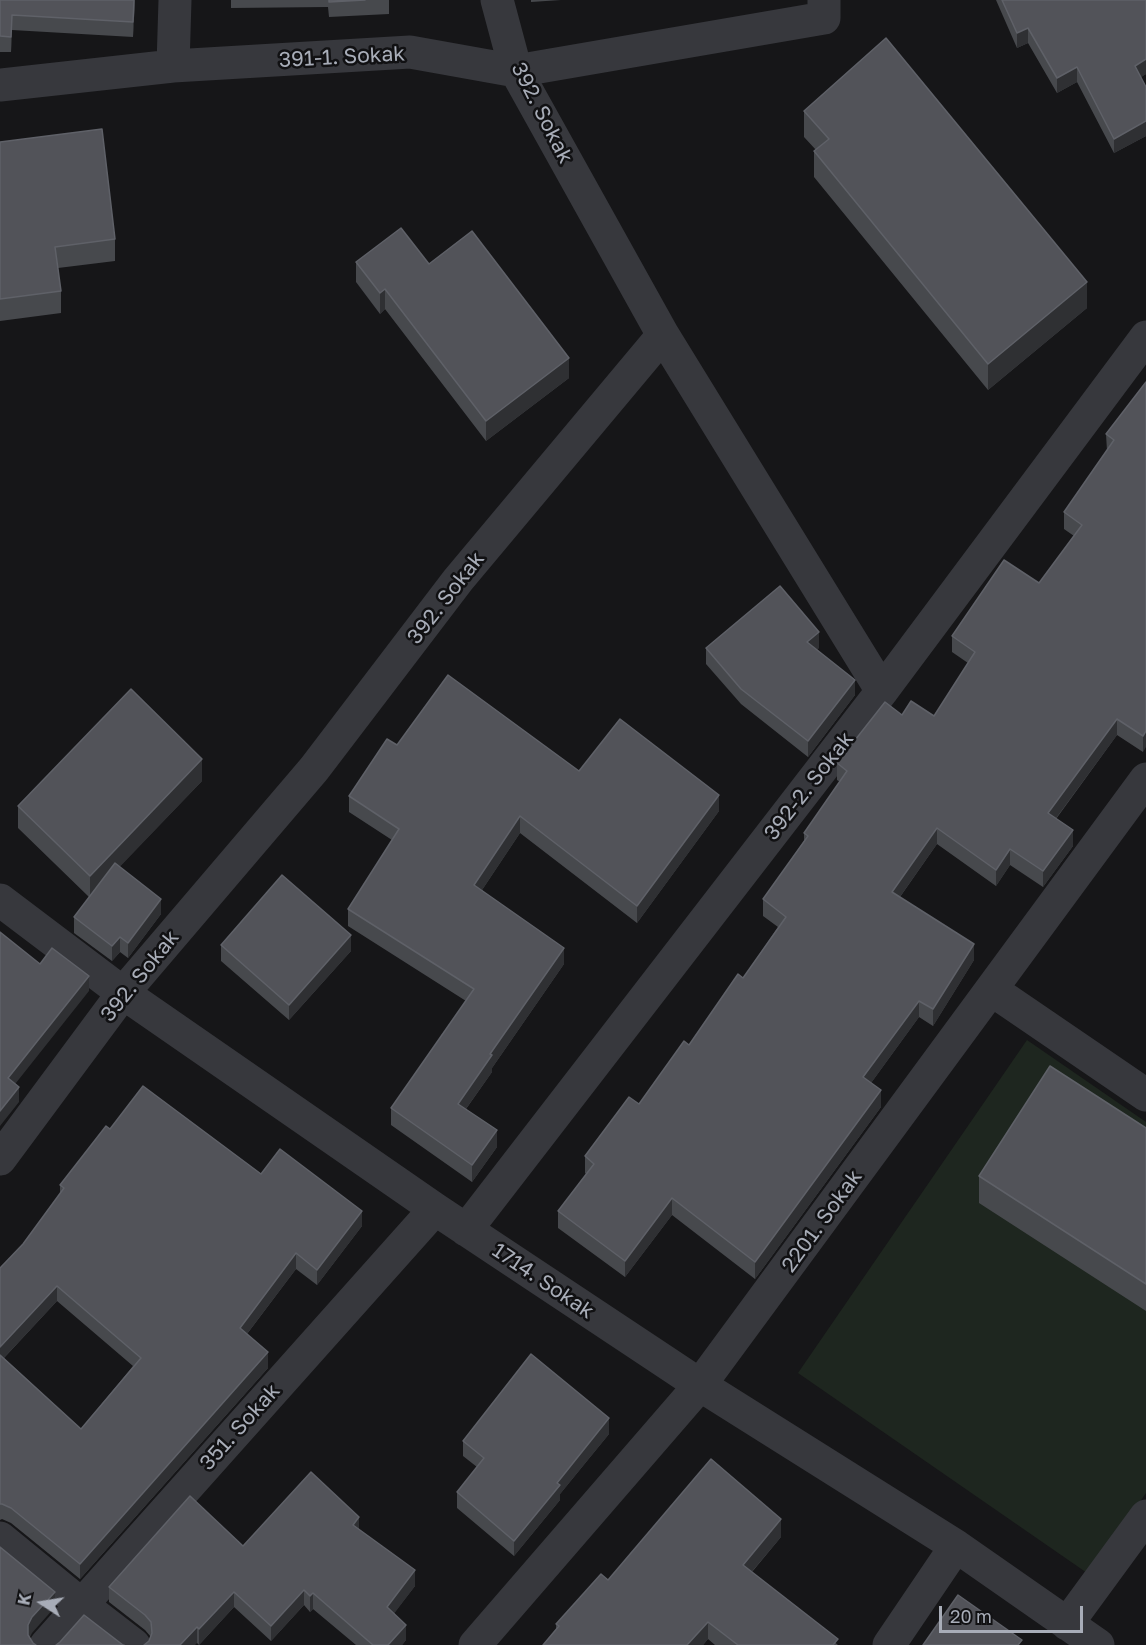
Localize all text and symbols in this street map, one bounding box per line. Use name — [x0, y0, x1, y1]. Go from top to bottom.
street label: 391-1. Sokak — [278, 41, 406, 73]
street label: 392. Sokak — [506, 58, 578, 168]
street label: 392. Sokak — [402, 547, 490, 649]
street label: 392-2. Sokak — [759, 727, 859, 845]
street label: 392. Sokak — [96, 925, 184, 1027]
street label: 2201. Sokak — [776, 1165, 868, 1277]
street label: 1714. Sokak — [487, 1238, 599, 1324]
street label: 351. Sokak — [195, 1379, 285, 1475]
north arrow — [12, 1573, 72, 1633]
text: K — [13, 1592, 35, 1607]
scale bar — [942, 1594, 1086, 1632]
text: 20 m — [950, 1605, 992, 1627]

